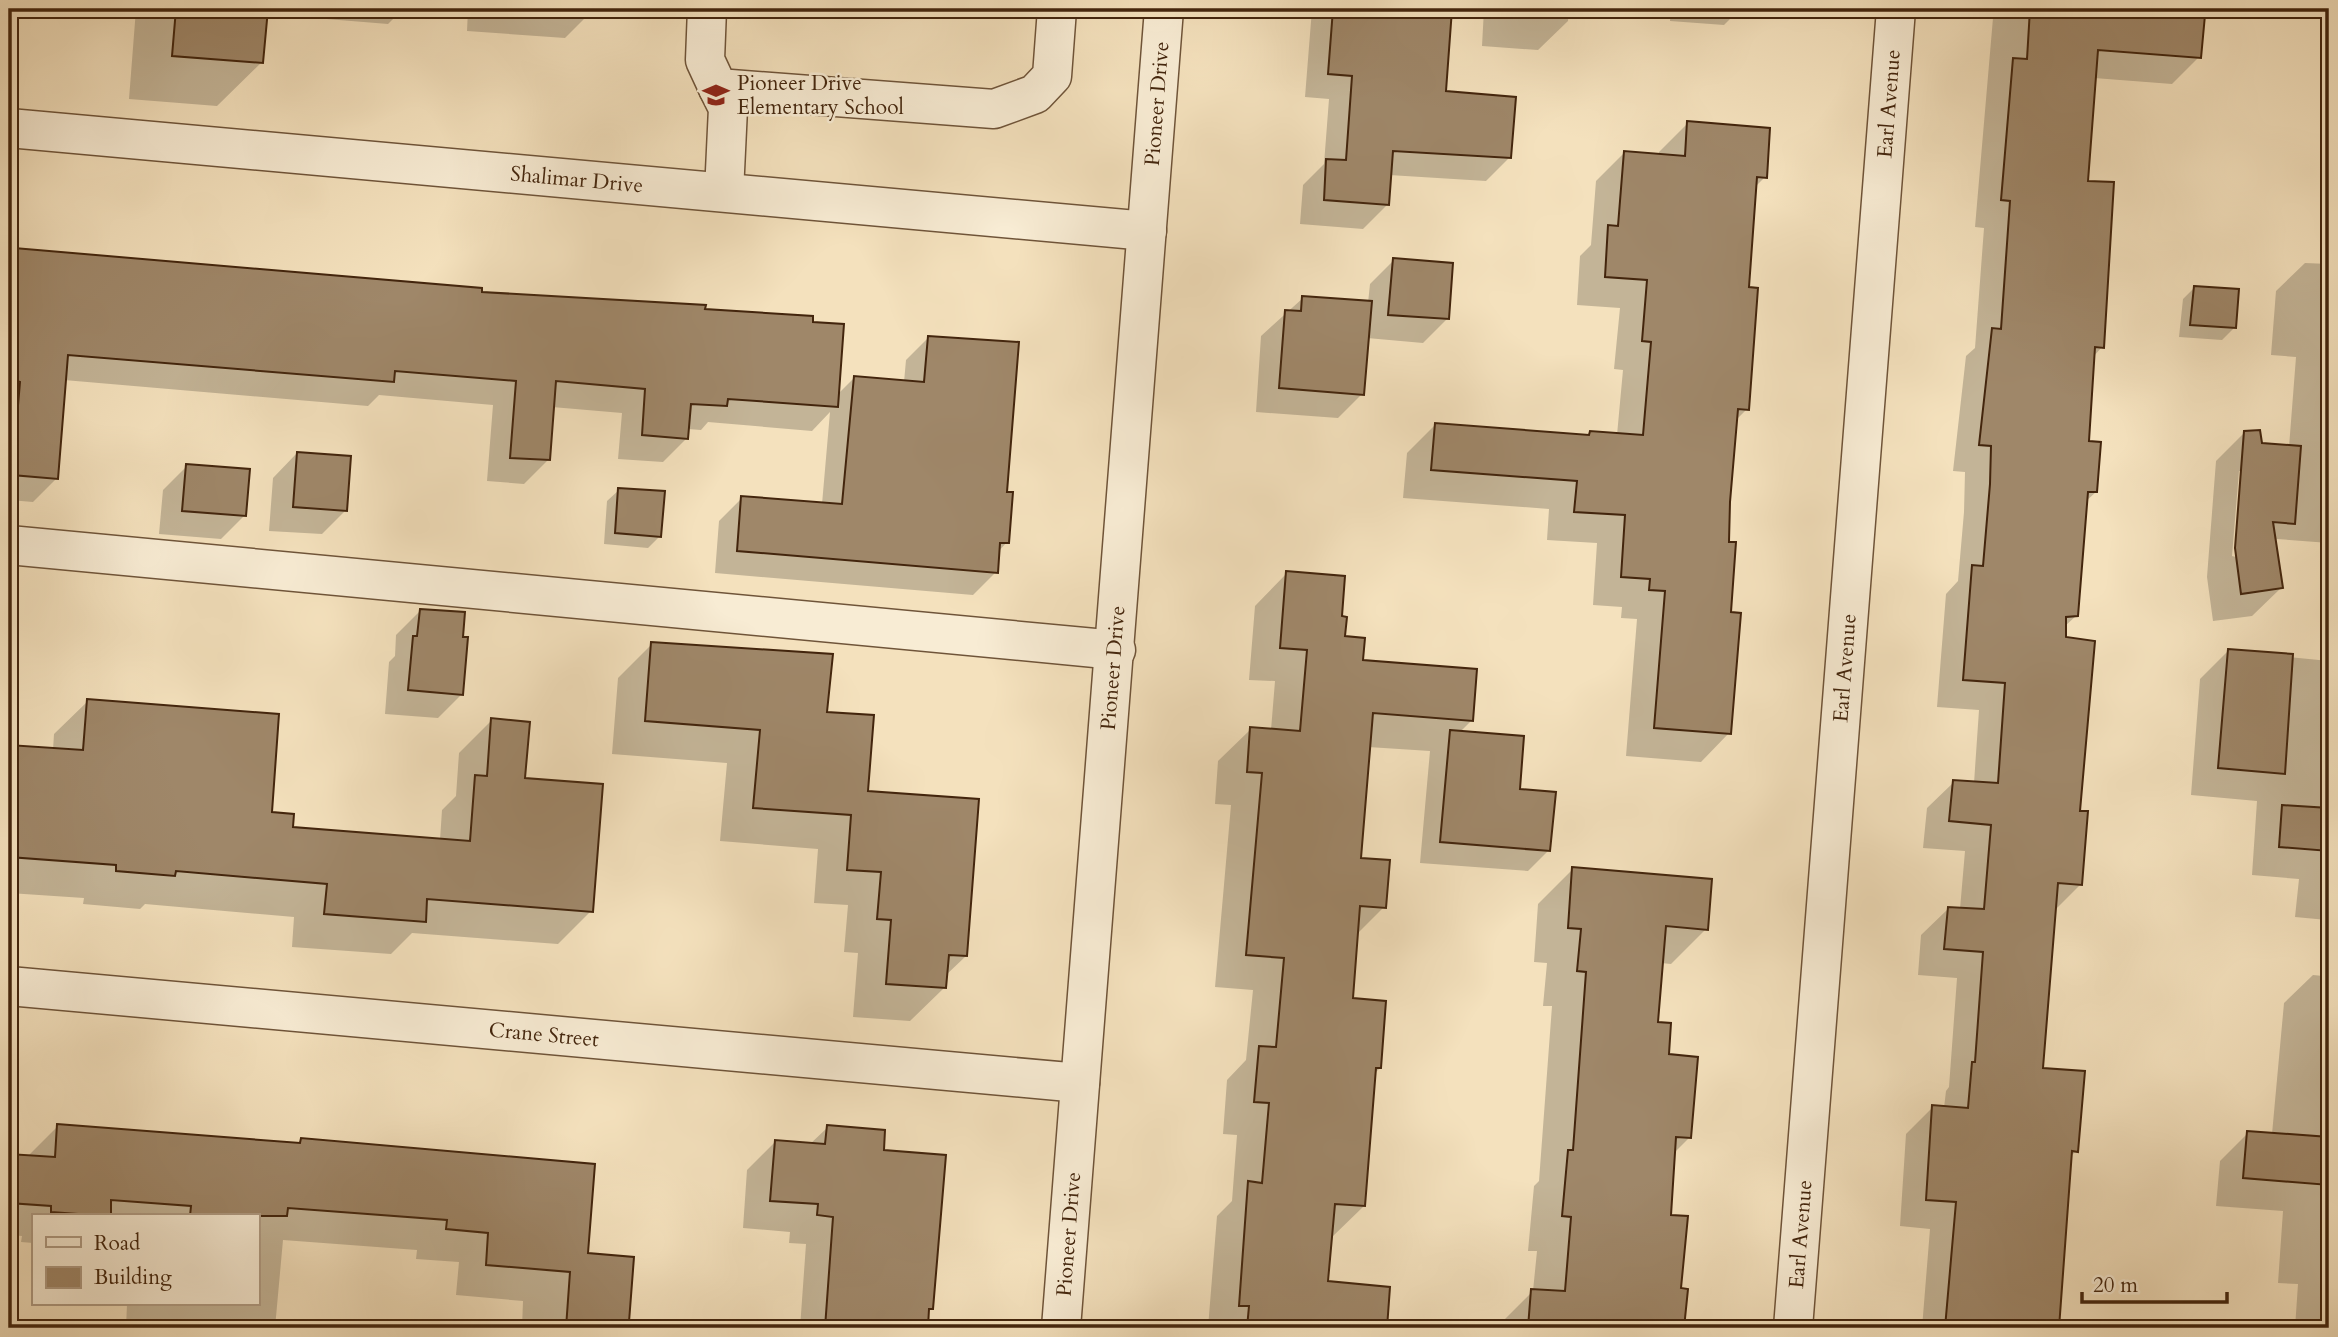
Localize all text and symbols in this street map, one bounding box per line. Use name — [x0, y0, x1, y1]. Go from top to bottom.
street label: Pioneer Drive — [1138, 40, 1176, 167]
street label: Earl Avenue — [1870, 48, 1908, 159]
place label: Pioneer Drive Elementary School — [737, 69, 904, 122]
school or university icon: Pioneer Drive Elementary School — [701, 80, 731, 110]
street label: Shalimar Drive — [509, 159, 644, 200]
street label: Pioneer Drive — [1094, 605, 1132, 731]
street label: Earl Avenue — [1826, 613, 1864, 723]
street label: Crane Street — [487, 1016, 600, 1054]
street label: Pioneer Drive — [1050, 1171, 1088, 1298]
street label: Earl Avenue — [1782, 1179, 1820, 1290]
legend — [32, 1214, 259, 1306]
text: Road — [94, 1229, 140, 1258]
scale bar — [2082, 1260, 2228, 1304]
text: Building — [94, 1263, 172, 1292]
text: 20 m — [2093, 1271, 2138, 1300]

